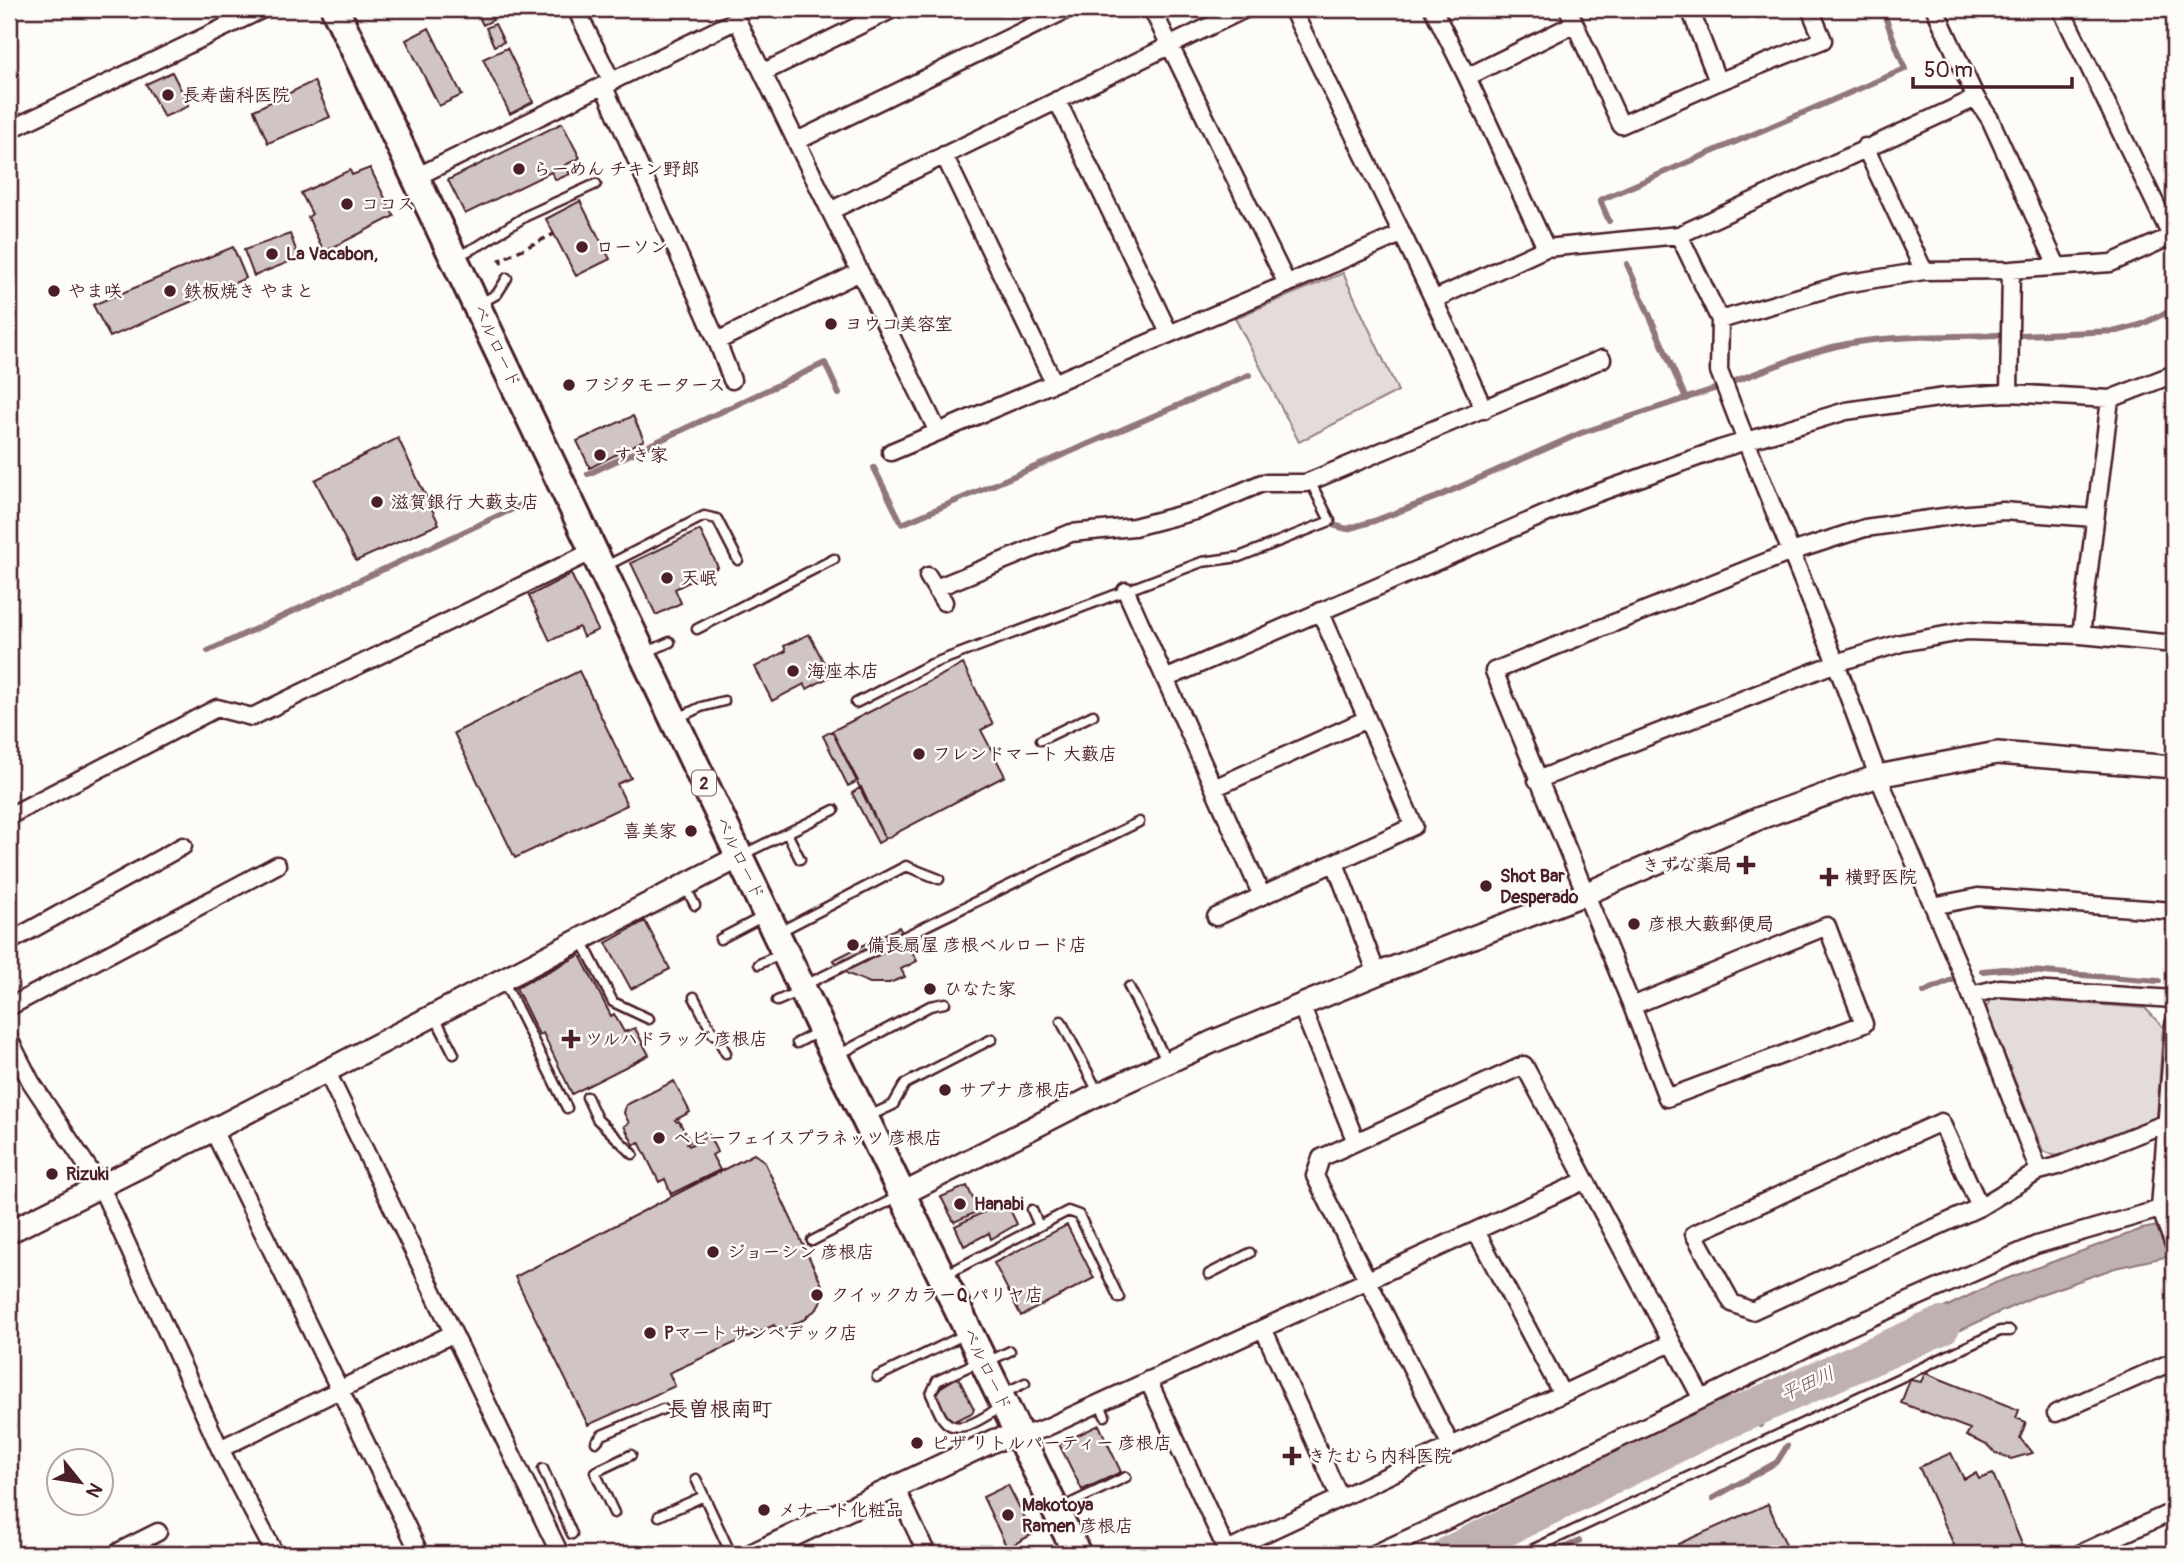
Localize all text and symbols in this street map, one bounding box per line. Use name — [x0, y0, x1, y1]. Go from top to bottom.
scale bar — [1913, 46, 2073, 90]
text: 50 m — [1924, 57, 1973, 84]
place label: 長寿歯科医院 — [182, 84, 290, 107]
marker: 長寿歯科医院 — [160, 87, 176, 103]
place label: らーめん チキン野郎 — [533, 158, 699, 181]
marker: らーめん チキン野郎 — [511, 161, 527, 177]
place label: ココス — [361, 193, 415, 216]
marker: ココス — [339, 196, 355, 212]
place label: ローソン — [596, 236, 668, 259]
marker: ローソン — [574, 239, 590, 255]
place label: La Vacabon, — [286, 243, 378, 266]
marker: La Vacabon, — [264, 246, 280, 262]
place label: やま咲 — [68, 280, 122, 303]
place label: 鉄板焼き やまと — [184, 280, 314, 303]
marker: やま咲 — [46, 283, 62, 299]
marker: 鉄板焼き やまと — [162, 283, 178, 299]
street label: ベルロード — [467, 301, 526, 392]
place label: ヨウコ美容室 — [845, 313, 953, 336]
marker: ヨウコ美容室 — [823, 316, 839, 332]
place label: フジタモータース — [583, 374, 726, 397]
marker: フジタモータース — [561, 377, 577, 393]
place label: すき家 — [614, 444, 668, 467]
marker: すき家 — [592, 447, 608, 463]
place label: 滋賀銀行 大藪支店 — [391, 491, 539, 514]
marker: 滋賀銀行 大藪支店 — [369, 494, 385, 510]
place label: 天岷 — [681, 567, 717, 590]
marker: 天岷 — [659, 570, 675, 586]
place label: 海座本店 — [807, 660, 879, 683]
marker: 海座本店 — [785, 663, 801, 679]
place label: フレンドマート 大藪店 — [933, 743, 1117, 766]
marker: フレンドマート 大藪店 — [911, 746, 927, 762]
road number: 2 — [692, 770, 716, 796]
street label: ベルロード — [709, 813, 770, 904]
place label: 喜美家 — [623, 820, 677, 843]
marker: 喜美家 — [683, 823, 699, 839]
place label: きずな薬局 — [1642, 854, 1732, 877]
marker: きずな薬局 — [1738, 857, 1754, 873]
place label: Shot Bar Desperado — [1500, 865, 1579, 909]
place label: 横野医院 — [1845, 866, 1917, 889]
marker: 横野医院 — [1819, 867, 1839, 887]
marker: Shot Bar Desperado — [1478, 878, 1494, 894]
place label: 彦根大藪郵便局 — [1648, 913, 1774, 936]
marker: 彦根大藪郵便局 — [1626, 916, 1642, 932]
place label: 備長扇屋 彦根ベルロード店 — [867, 934, 1087, 957]
marker: 備長扇屋 彦根ベルロード店 — [845, 937, 861, 953]
place label: ひなた家 — [944, 978, 1016, 1001]
marker: ひなた家 — [922, 981, 938, 997]
place label: ツルハドラッグ 彦根店 — [585, 1028, 768, 1051]
marker: ツルハドラッグ 彦根店 — [563, 1031, 579, 1047]
place label: サプナ 彦根店 — [959, 1079, 1071, 1102]
marker: サプナ 彦根店 — [937, 1082, 953, 1098]
place label: ベビーフェイスプラネッツ 彦根店 — [673, 1127, 942, 1150]
marker: ベビーフェイスプラネッツ 彦根店 — [651, 1130, 667, 1146]
place label: Rizuki — [66, 1163, 109, 1186]
marker: Rizuki — [44, 1166, 60, 1182]
place label: Hanabi — [974, 1193, 1024, 1216]
marker: Hanabi — [952, 1196, 968, 1212]
place label: ジョーシン 彦根店 — [727, 1241, 875, 1264]
marker: ジョーシン 彦根店 — [705, 1244, 721, 1260]
place label: クイックカラーQ パリヤ店 — [831, 1284, 1043, 1307]
marker: クイックカラーQ パリヤ店 — [809, 1287, 825, 1303]
place label: Pマート サンペデック店 — [664, 1322, 858, 1345]
street label: ベルロード — [956, 1324, 1017, 1415]
marker: Pマート サンペデック店 — [642, 1325, 658, 1341]
water label: 平田川 — [1776, 1361, 1838, 1406]
district label: 長曽根南町 — [668, 1396, 773, 1423]
place label: ピザ リトルパーティー 彦根店 — [931, 1432, 1172, 1455]
marker: ピザ リトルパーティー 彦根店 — [909, 1435, 925, 1451]
place label: きたむら内科医院 — [1308, 1445, 1452, 1468]
marker: きたむら内科医院 — [1282, 1446, 1302, 1466]
north arrow — [46, 1448, 116, 1518]
text: N — [80, 1478, 107, 1502]
place label: Makotoya Ramen 彦根店 — [1022, 1494, 1133, 1538]
place label: メナード化粧品 — [778, 1499, 904, 1522]
marker: メナード化粧品 — [756, 1502, 772, 1518]
marker: Makotoya Ramen 彦根店 — [1000, 1507, 1016, 1523]

